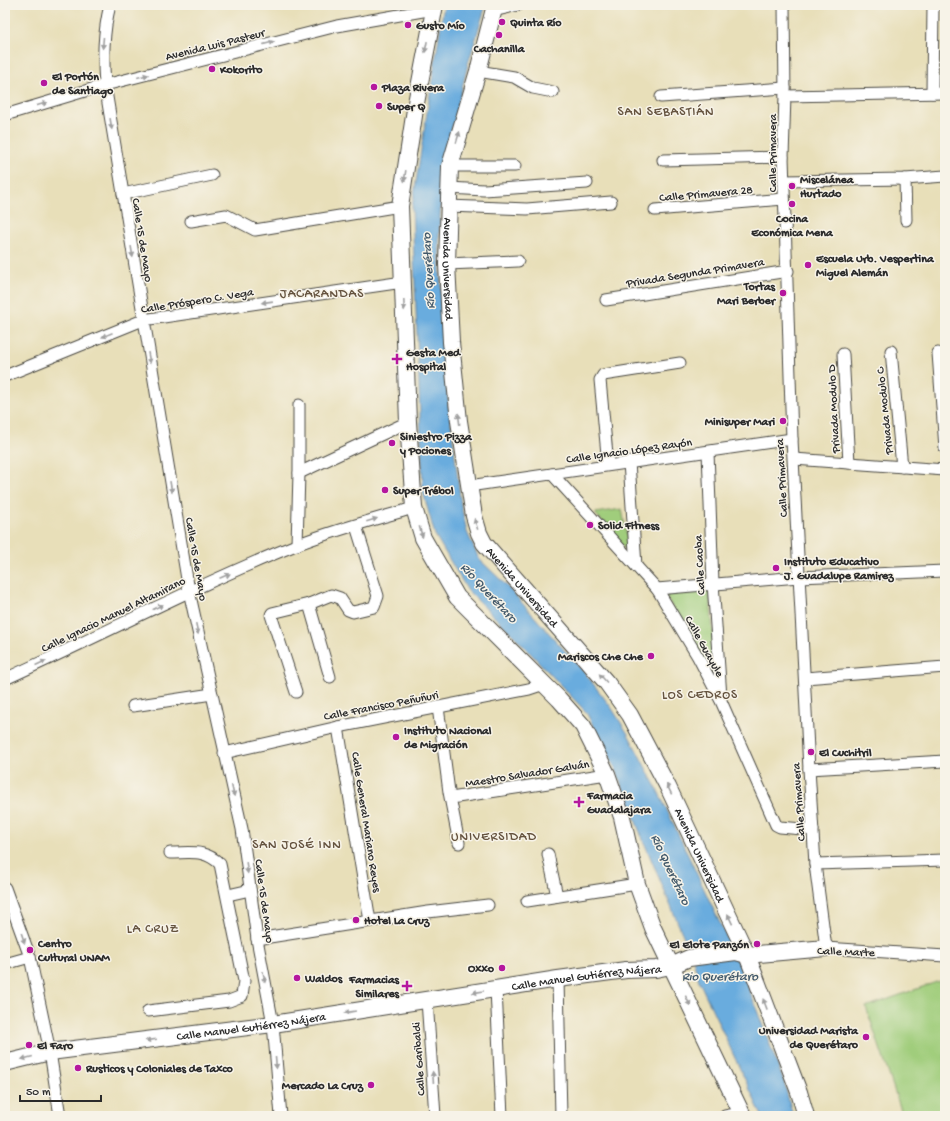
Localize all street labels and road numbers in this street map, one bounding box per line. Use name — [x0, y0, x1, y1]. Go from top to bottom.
street label: Avenida Luis Pasteur — [164, 26, 268, 65]
street label: Calle Primavera — [767, 113, 781, 192]
street label: Calle Primavera 28 — [659, 184, 754, 206]
street label: Calle 15 de Mayo — [127, 197, 155, 283]
street label: Avenida Universidad — [438, 217, 455, 321]
street label: Privada Segunda Primavera — [624, 256, 766, 292]
street label: Calle Próspero C. Vega — [140, 286, 255, 318]
street label: Privada Modulo D — [826, 364, 844, 455]
street label: Privada Modulo C — [874, 365, 898, 456]
street label: Calle Ignacio López Rayón — [565, 436, 693, 468]
street label: Calle Primavera — [774, 438, 792, 517]
street label: Calle 15 de Mayo — [181, 516, 209, 602]
street label: Calle Caoba — [692, 534, 710, 595]
street label: Avenida Universidad — [482, 545, 561, 632]
street label: Calle Ignacio Manuel Altamirano — [40, 575, 188, 657]
street label: Calle Guayule — [681, 614, 726, 681]
street label: Calle Francisco Peñuñuri — [323, 689, 440, 725]
street label: Calle General Mariano Reyes — [347, 751, 383, 894]
street label: Maestro Salvador Galván — [464, 758, 591, 792]
street label: Calle Primavera — [790, 762, 810, 842]
street label: Avenida Universidad — [670, 806, 727, 906]
street label: Calle 15 de Mayo — [250, 858, 276, 944]
street label: Calle Marte — [817, 945, 876, 961]
street label: Calle Manuel Gutiérrez Nájera — [511, 963, 663, 995]
street label: Calle Manuel Gutiérrez Nájera — [176, 1011, 327, 1045]
street label: Calle Garibaldi — [410, 1021, 430, 1096]

